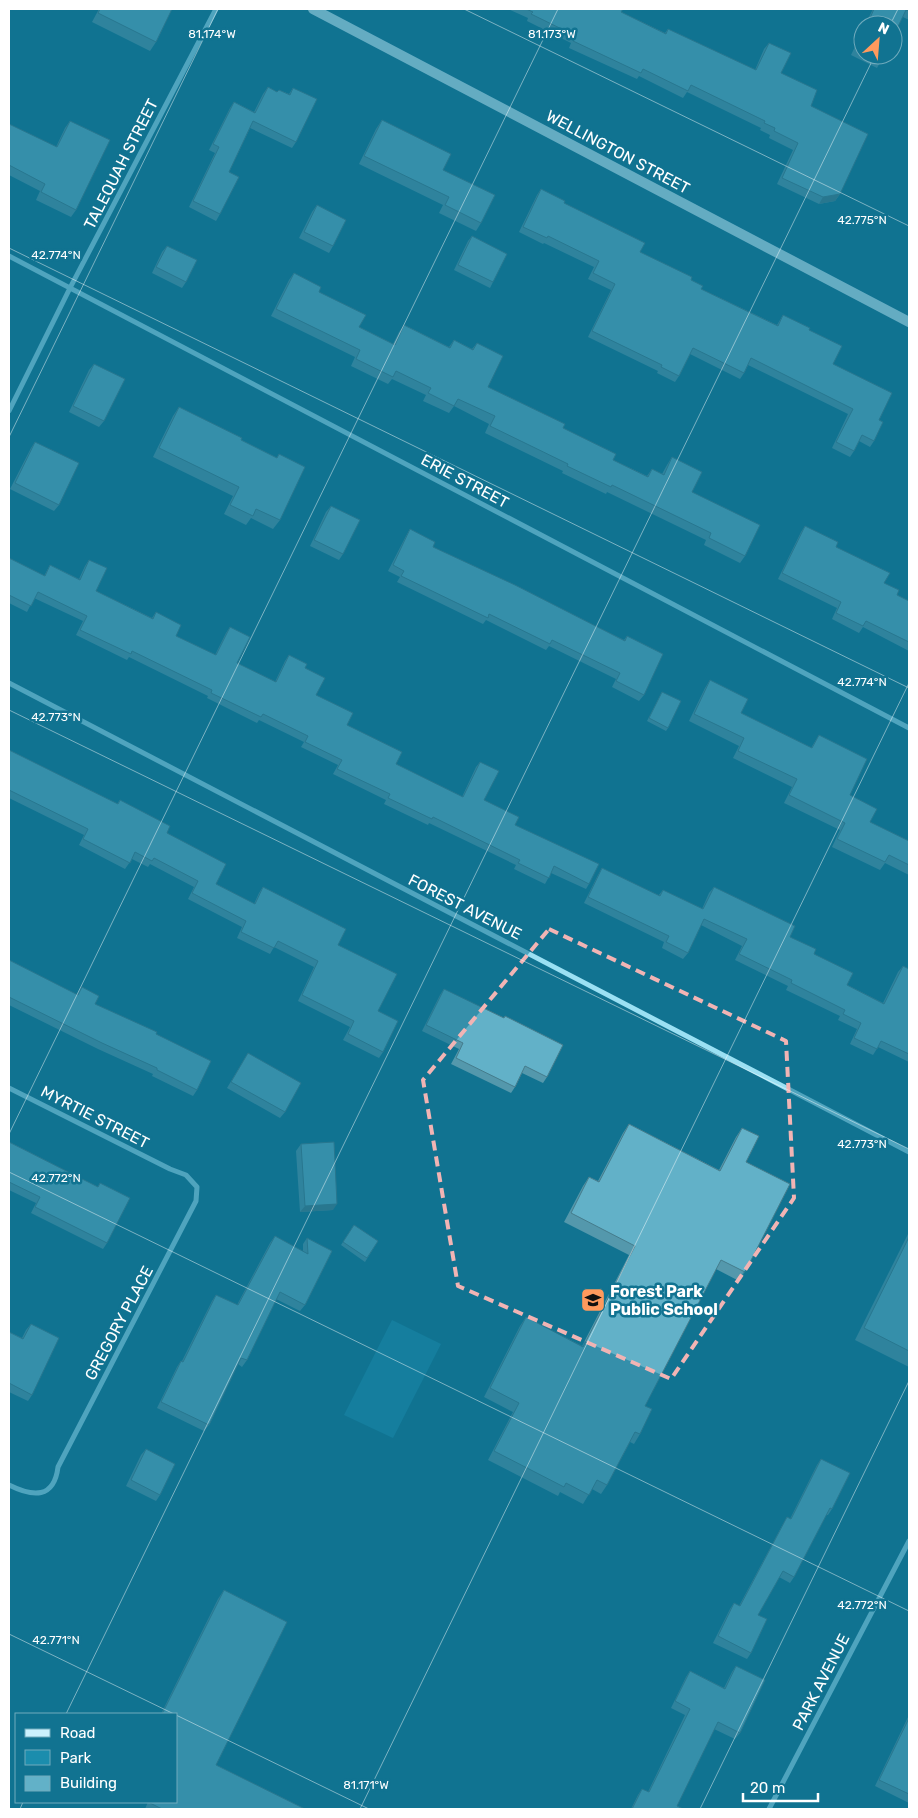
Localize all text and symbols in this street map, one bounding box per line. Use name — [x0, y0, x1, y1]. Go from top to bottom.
north arrow — [853, 15, 903, 65]
text: N — [875, 19, 892, 39]
text: 81.174°W — [188, 27, 236, 41]
text: 81.173°W — [528, 27, 576, 41]
street label: TALEQUAH STREET — [80, 96, 162, 232]
street label: WELLINGTON STREET — [543, 106, 693, 198]
text: 42.775°N — [837, 213, 887, 227]
text: 42.774°N — [31, 248, 81, 262]
street label: ERIE STREET — [418, 450, 512, 512]
text: 42.774°N — [837, 675, 887, 689]
text: 42.773°N — [31, 710, 81, 724]
street label: FOREST AVENUE — [405, 870, 525, 944]
street label: MYRTIE STREET — [38, 1082, 152, 1152]
text: 42.773°N — [837, 1137, 887, 1151]
text: 42.772°N — [31, 1171, 81, 1185]
street label: GREGORY PLACE — [81, 1263, 157, 1383]
place label: Forest Park Public School — [610, 1282, 718, 1319]
school or university icon: Forest Park Public School — [580, 1287, 606, 1313]
text: 42.772°N — [837, 1598, 887, 1612]
street label: PARK AVENUE — [788, 1630, 854, 1734]
text: 42.771°N — [32, 1633, 80, 1647]
legend — [15, 1713, 178, 1803]
text: Road — [60, 1724, 96, 1742]
text: Park — [60, 1749, 91, 1767]
scale bar — [743, 1770, 818, 1802]
text: Building — [60, 1774, 117, 1792]
text: 81.171°W — [343, 1778, 389, 1792]
text: 20 m — [750, 1779, 785, 1797]

